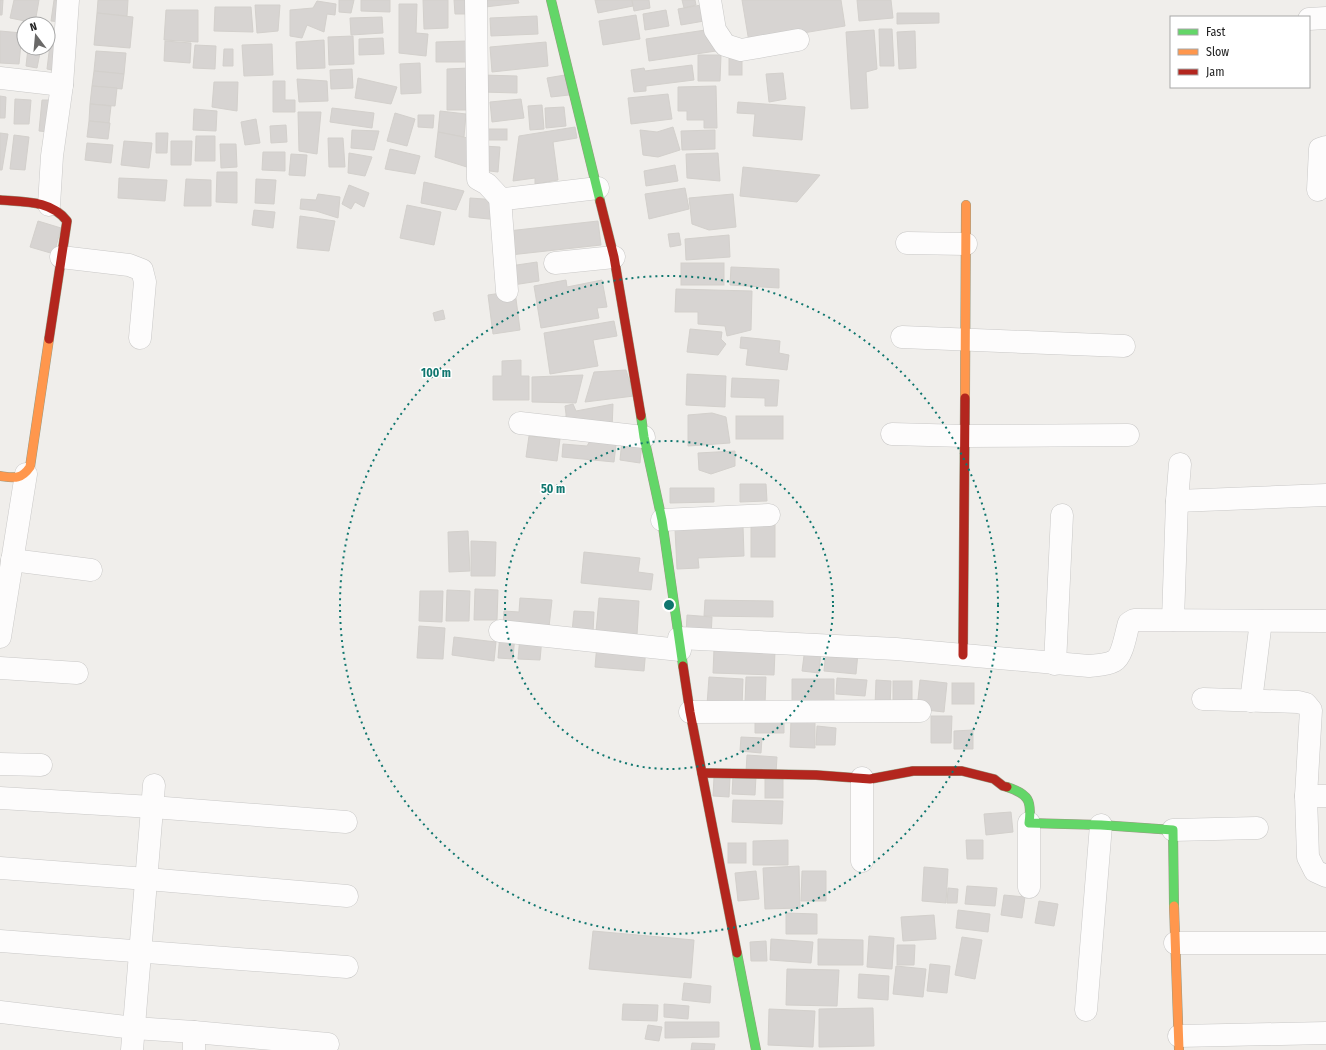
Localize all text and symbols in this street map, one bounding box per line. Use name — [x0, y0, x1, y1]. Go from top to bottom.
north arrow — [16, 16, 56, 56]
legend — [1170, 16, 1310, 88]
text: N — [28, 20, 38, 34]
text: Fast — [1206, 25, 1225, 39]
text: Slow — [1206, 45, 1229, 59]
text: Jam — [1206, 65, 1224, 79]
text: 100 m — [421, 366, 451, 380]
text: 50 m — [541, 482, 565, 496]
centre of rings — [662, 598, 676, 612]

